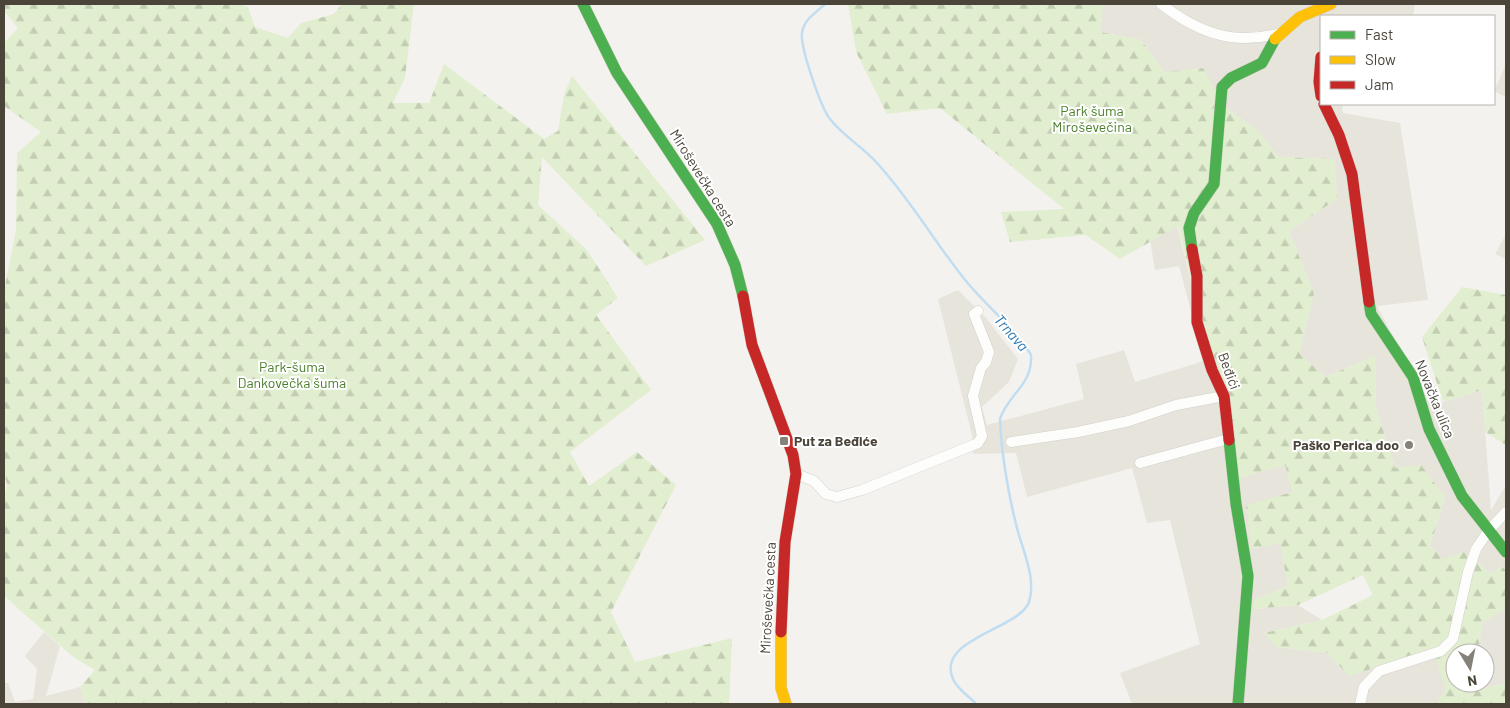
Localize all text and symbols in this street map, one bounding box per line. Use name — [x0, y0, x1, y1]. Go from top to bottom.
legend — [1320, 15, 1495, 105]
text: Fast — [1365, 25, 1393, 43]
text: Slow — [1365, 50, 1396, 68]
text: Jam — [1365, 75, 1394, 93]
park label: Park šuma Miroševečina — [1052, 102, 1132, 135]
street label: Miroševečka cesta — [667, 126, 740, 230]
water label: Trnava — [991, 310, 1033, 355]
street label: Beđići — [1215, 350, 1244, 392]
street label: Novačka ulica — [1412, 357, 1459, 441]
park label: Park-šuma Dankovečka šuma — [238, 358, 346, 391]
place label: Put za Beđiće — [794, 432, 878, 449]
marker: Put za Beđiće — [778, 435, 790, 447]
place label: Paško Perica doo — [1293, 436, 1399, 453]
marker: Paško Perica doo — [1403, 439, 1415, 451]
street label: Miroševečka cesta — [756, 542, 779, 654]
north arrow — [1445, 643, 1495, 693]
text: N — [1466, 672, 1478, 690]

